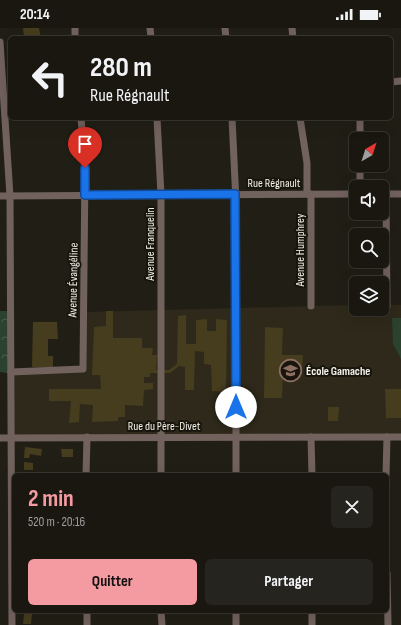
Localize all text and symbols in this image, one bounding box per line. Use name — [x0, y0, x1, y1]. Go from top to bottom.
text: 20:14 — [20, 5, 50, 24]
text: 280 m — [90, 51, 152, 84]
icon: left — [24, 52, 76, 104]
text: Rue Régnault — [90, 85, 169, 106]
pin — [68, 127, 102, 168]
north arrow — [349, 132, 389, 172]
map controls — [349, 132, 389, 316]
icon: arrive — [74, 133, 96, 155]
street label: Rue Régnault — [248, 176, 301, 191]
button: sound — [349, 180, 389, 220]
street label: Avenue Franquelin — [143, 207, 158, 282]
street label: Avenue Humphrey — [293, 213, 308, 287]
button: search — [349, 228, 389, 268]
street label: Avenue Évangéline — [65, 242, 82, 318]
button: layers — [349, 276, 389, 316]
school or university icon: École Gamache — [278, 358, 304, 384]
place label: École Gamache — [306, 364, 370, 379]
position arrow — [215, 386, 257, 428]
street label: Rue du Père-Divet — [128, 419, 201, 434]
text: 2 min — [28, 484, 74, 513]
button: close — [331, 486, 373, 528]
text: 520 m · 20:16 — [28, 514, 85, 530]
button: Quitter — [28, 559, 197, 605]
button: Partager — [205, 559, 373, 605]

